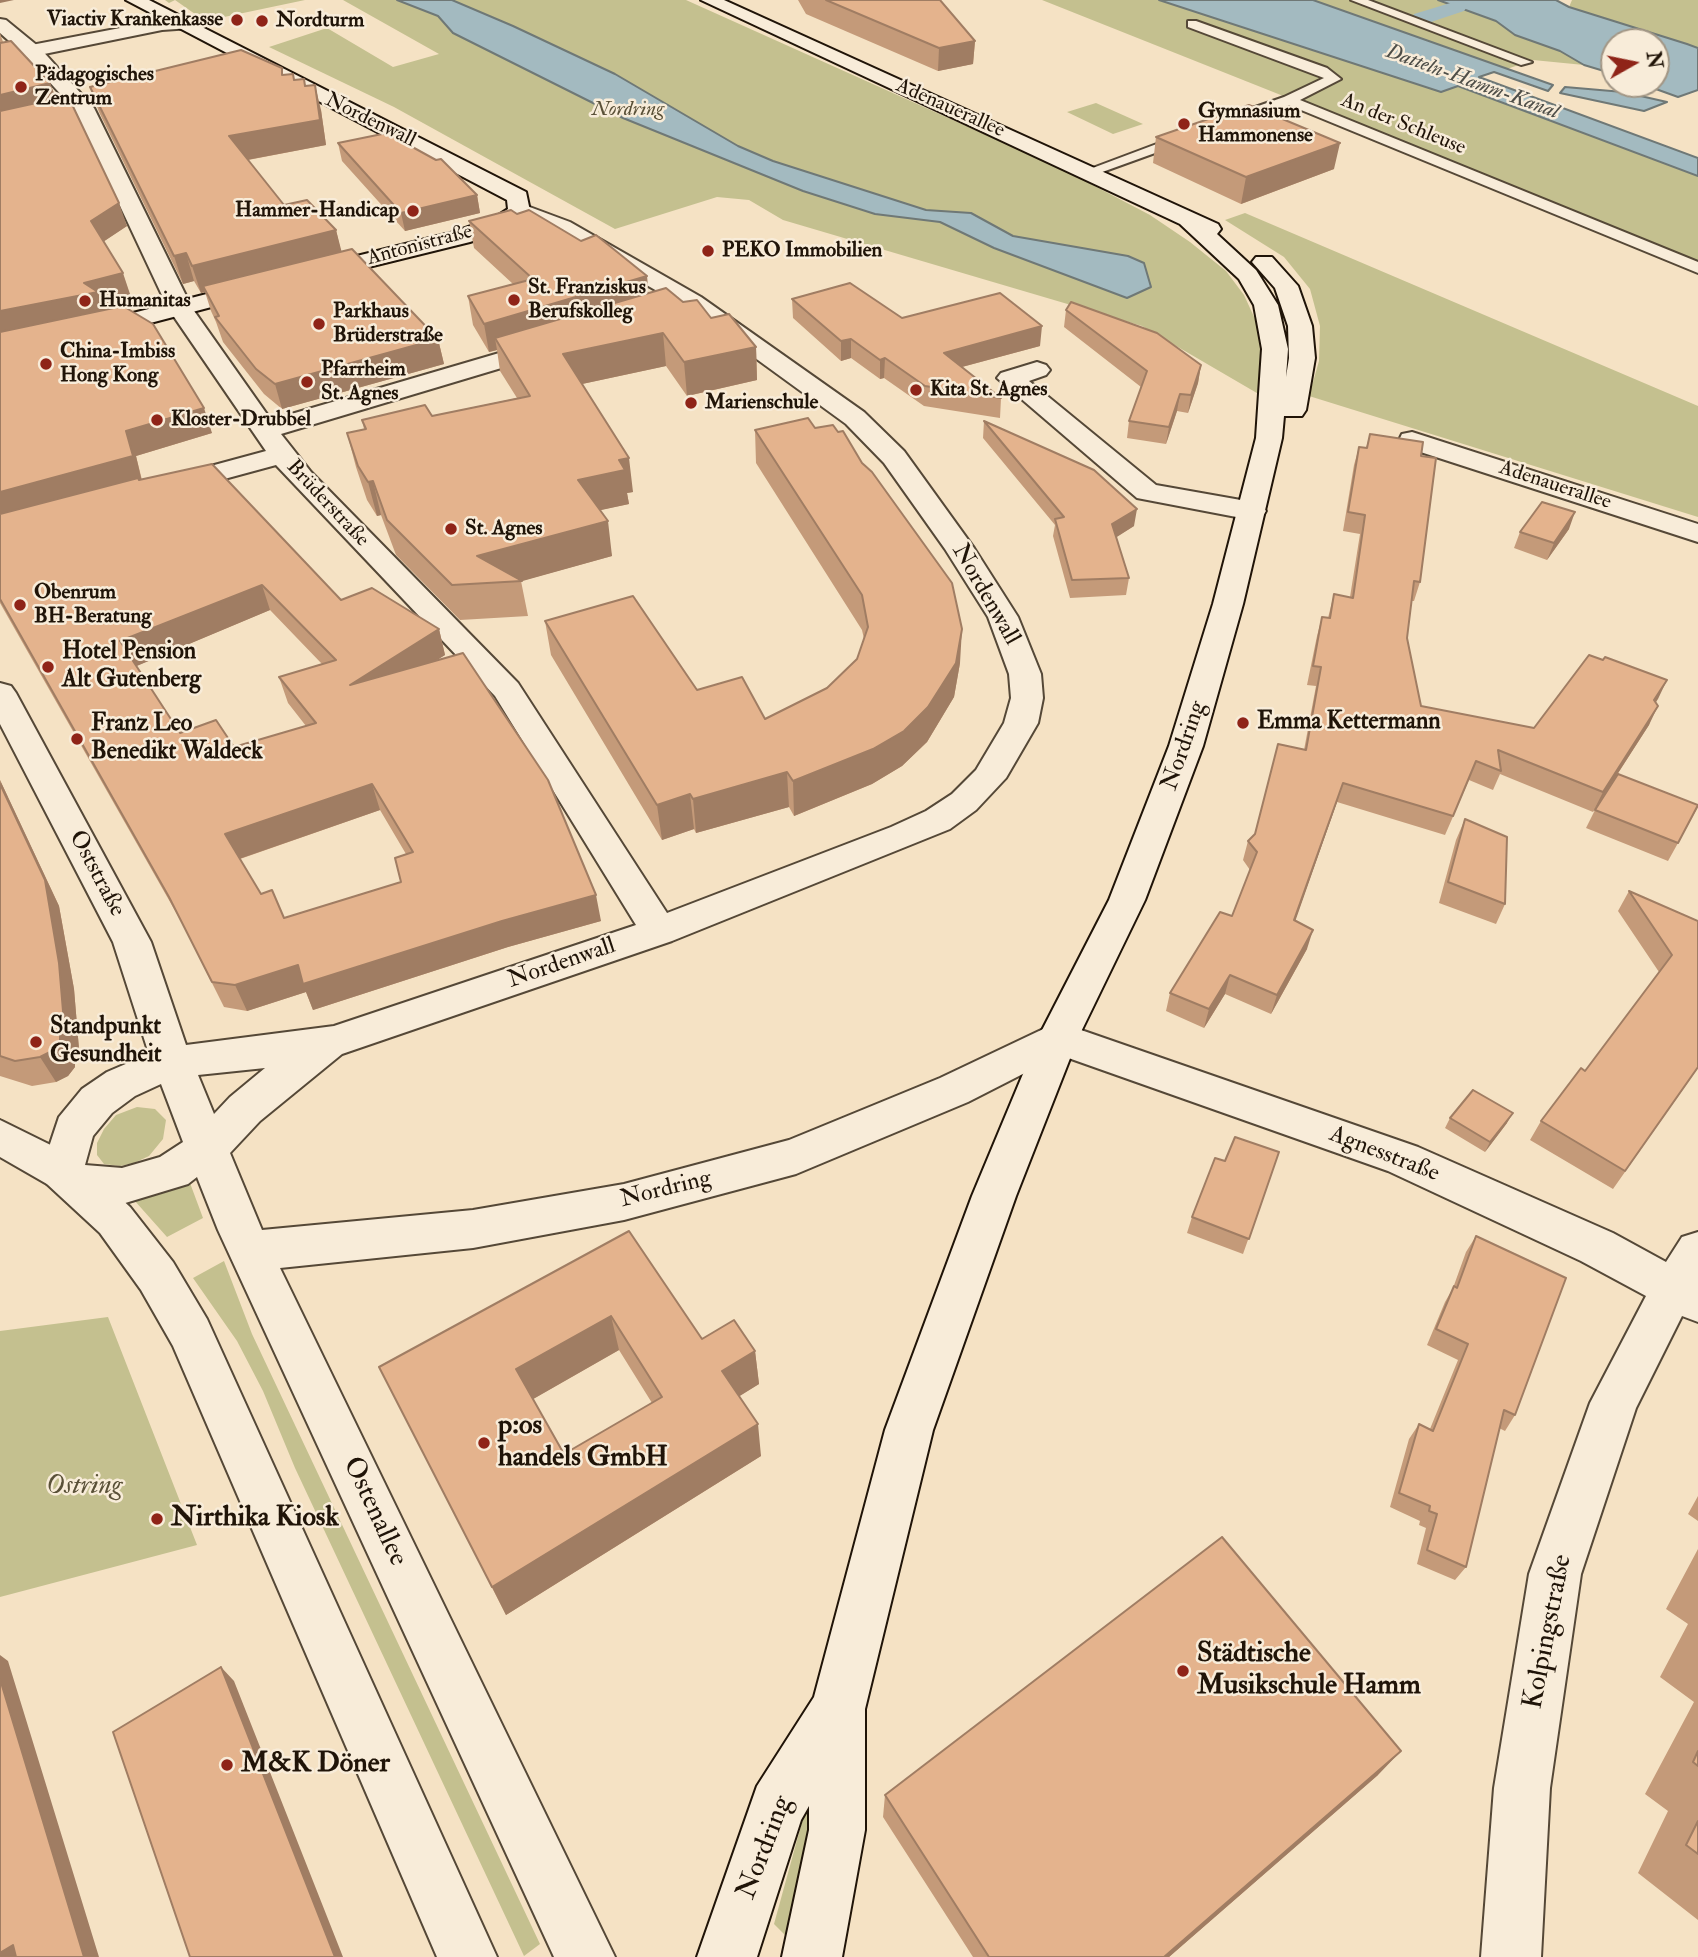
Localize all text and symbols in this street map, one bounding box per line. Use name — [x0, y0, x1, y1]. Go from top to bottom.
place label: Viactiv Krankenkasse — [47, 7, 223, 33]
place label: Nordturm — [276, 8, 364, 34]
marker: Viactiv Krankenkasse — [229, 12, 245, 28]
marker: Nordturm — [254, 13, 270, 29]
north arrow — [1600, 28, 1670, 98]
water label: Datteln-Hamm-Kanal — [1382, 40, 1562, 126]
text: N — [1641, 50, 1667, 70]
place label: Pädagogisches Zentrum — [35, 62, 154, 112]
street label: Adenauerallee — [892, 74, 1008, 144]
marker: Pädagogisches Zentrum — [13, 79, 29, 95]
street label: Nordenwall — [320, 88, 420, 154]
street label: An der Schleuse — [1337, 89, 1469, 161]
park label: Nordring — [592, 97, 664, 123]
place label: Gymnasium Hammonense — [1198, 99, 1313, 149]
marker: Gymnasium Hammonense — [1176, 116, 1192, 132]
place label: Hammer-Handicap — [235, 198, 399, 224]
marker: Hammer-Handicap — [405, 203, 421, 219]
street label: Antonistraße — [365, 220, 475, 272]
place label: PEKO Immobilien — [722, 238, 882, 264]
marker: PEKO Immobilien — [700, 243, 716, 259]
place label: St. Franziskus Berufskolleg — [528, 275, 646, 325]
place label: Humanitas — [99, 288, 191, 314]
marker: St. Franziskus Berufskolleg — [506, 292, 522, 308]
marker: Humanitas — [77, 293, 93, 309]
place label: Parkhaus Brüderstraße — [333, 299, 443, 349]
marker: Parkhaus Brüderstraße — [311, 316, 327, 332]
place label: China-Imbiss Hong Kong — [60, 339, 175, 389]
marker: China-Imbiss Hong Kong — [38, 356, 54, 372]
place label: Pfarrheim St. Agnes — [321, 357, 406, 407]
marker: Pfarrheim St. Agnes — [299, 374, 315, 390]
place label: Kita St. Agnes — [930, 377, 1047, 403]
marker: Kita St. Agnes — [908, 382, 924, 398]
place label: Marienschule — [705, 390, 818, 416]
marker: Marienschule — [683, 395, 699, 411]
place label: Kloster-Drubbel — [171, 407, 311, 433]
marker: Kloster-Drubbel — [149, 412, 165, 428]
street label: Brüderstraße — [280, 455, 374, 553]
street label: Adenauerallee — [1496, 456, 1614, 516]
place label: St. Agnes — [465, 516, 542, 542]
marker: St. Agnes — [443, 521, 459, 537]
street label: Nordenwall — [945, 539, 1025, 651]
place label: Obenrum BH-Beratung — [34, 580, 152, 630]
marker: Obenrum BH-Beratung — [12, 597, 28, 613]
place label: Hotel Pension Alt Gutenberg — [62, 639, 201, 695]
marker: Hotel Pension Alt Gutenberg — [40, 659, 56, 675]
street label: Nordring — [1156, 698, 1214, 794]
place label: Emma Kettermann — [1257, 709, 1441, 737]
place label: Franz Leo Benedikt Waldeck — [91, 711, 263, 767]
marker: Emma Kettermann — [1235, 715, 1251, 731]
marker: Franz Leo Benedikt Waldeck — [69, 731, 85, 747]
street label: Oststraße — [61, 826, 131, 922]
street label: Nordenwall — [504, 932, 620, 996]
place label: Standpunkt Gesundheit — [50, 1014, 162, 1070]
marker: Standpunkt Gesundheit — [28, 1034, 44, 1050]
street label: Agnesstraße — [1325, 1121, 1443, 1189]
street label: Nordring — [618, 1165, 714, 1215]
place label: p:os handels GmbH — [498, 1410, 668, 1476]
marker: p:os handels GmbH — [476, 1435, 492, 1451]
street label: Ostenallee — [334, 1452, 414, 1572]
park label: Ostring — [46, 1470, 122, 1504]
place label: Nirthika Kiosk — [171, 1502, 339, 1536]
marker: Nirthika Kiosk — [149, 1511, 165, 1527]
street label: Kolpingstraße — [1518, 1552, 1580, 1712]
place label: Städtische Musikschule Hamm — [1197, 1638, 1421, 1704]
marker: Städtische Musikschule Hamm — [1175, 1663, 1191, 1679]
place label: M&K Döner — [241, 1748, 390, 1782]
marker: M&K Döner — [219, 1757, 235, 1773]
street label: Nordring — [731, 1792, 801, 1904]

